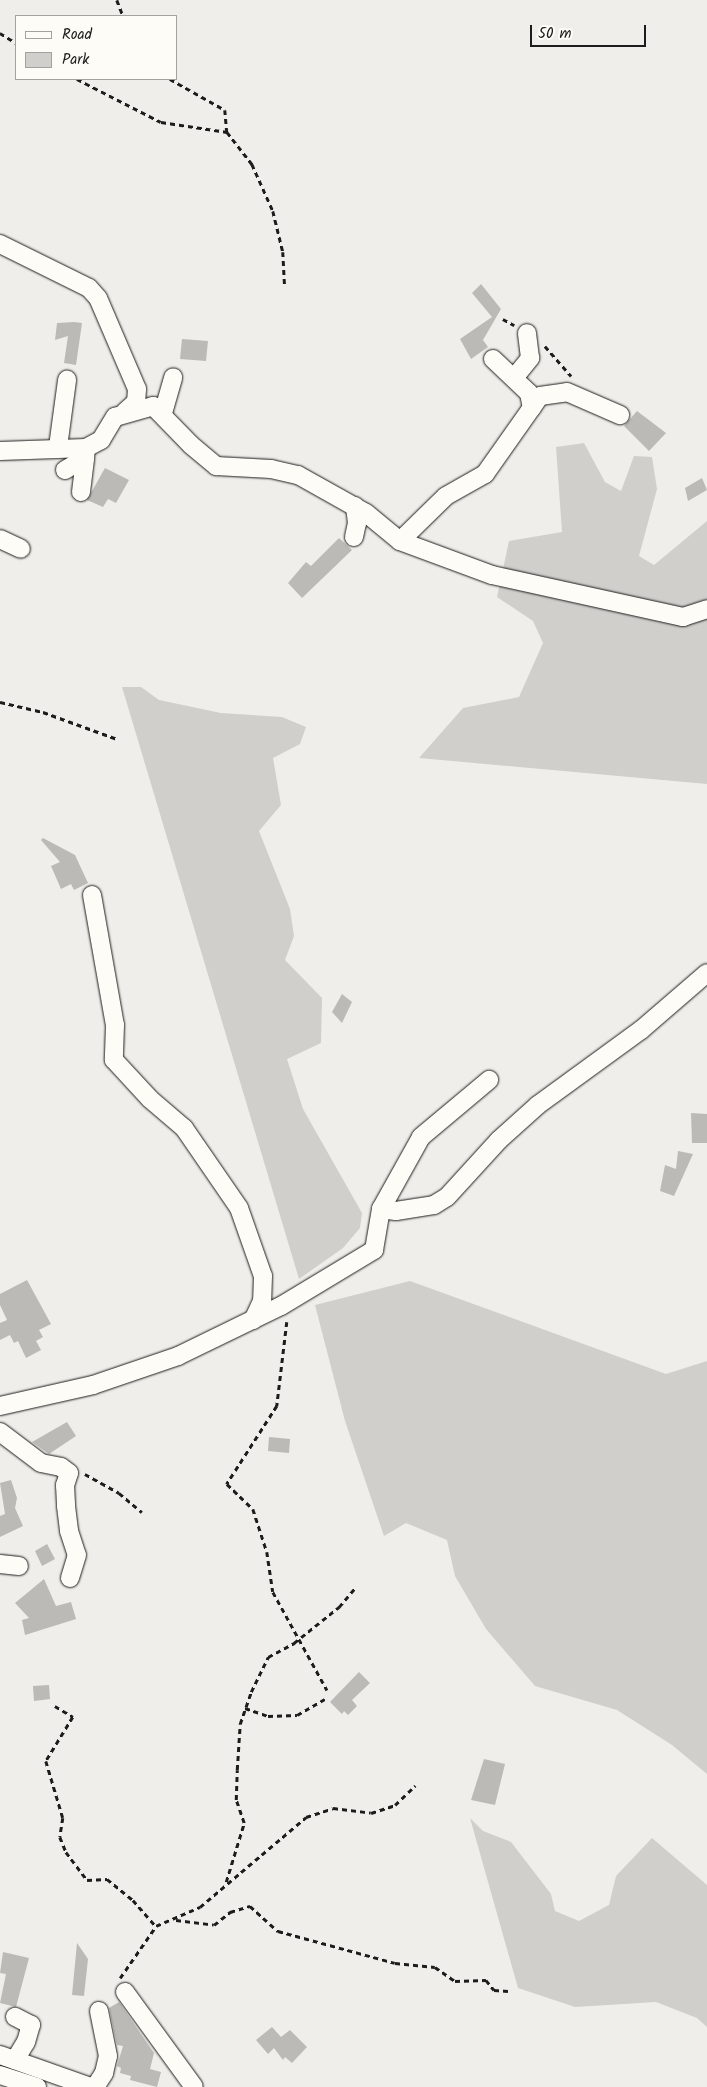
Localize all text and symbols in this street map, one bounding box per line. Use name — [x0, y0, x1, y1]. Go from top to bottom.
legend — [15, 15, 178, 80]
scale bar — [532, 15, 648, 47]
text: 50 m — [538, 22, 572, 46]
text: Road — [62, 23, 92, 47]
text: Park — [62, 48, 89, 72]

